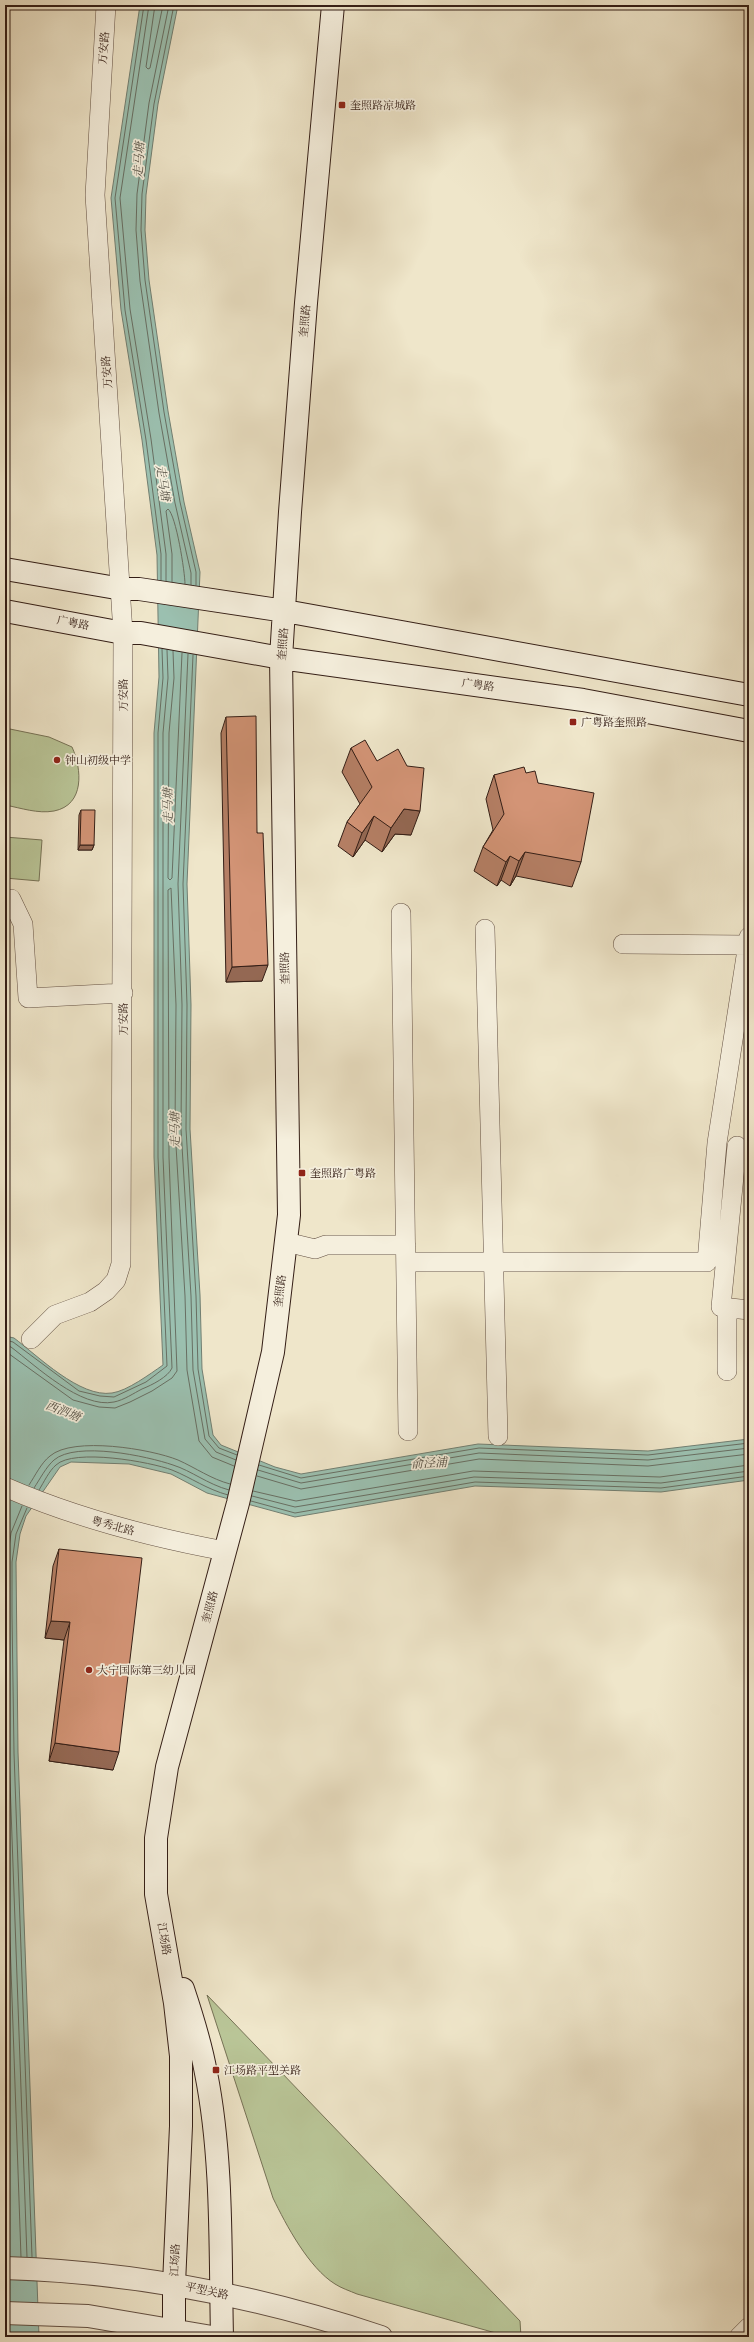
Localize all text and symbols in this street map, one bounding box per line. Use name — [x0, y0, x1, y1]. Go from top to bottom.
street label: 万安路 — [95, 31, 113, 65]
place label: 奎照路凉城路 — [350, 98, 416, 113]
marker: 奎照路凉城路 — [337, 100, 347, 110]
water label: 走马塘 — [130, 140, 148, 178]
street label: 奎照路 — [296, 304, 314, 338]
street label: 万安路 — [98, 355, 116, 389]
water label: 走马塘 — [152, 464, 174, 504]
street label: 广粤路 — [55, 612, 91, 634]
street label: 奎照路 — [274, 627, 292, 661]
street label: 广粤路 — [461, 675, 495, 695]
street label: 万安路 — [116, 679, 131, 712]
place label: 广粤路奎照路 — [581, 715, 647, 730]
marker: 广粤路奎照路 — [568, 717, 578, 727]
place label: 钟山初级中学 — [65, 753, 131, 768]
marker: 钟山初级中学 — [52, 755, 62, 765]
water label: 走马塘 — [160, 786, 176, 824]
street label: 奎照路 — [277, 951, 293, 985]
street label: 万安路 — [116, 1003, 131, 1036]
water label: 走马塘 — [167, 1110, 183, 1148]
place label: 奎照路广粤路 — [310, 1166, 376, 1181]
marker: 奎照路广粤路 — [297, 1168, 307, 1178]
street label: 奎照路 — [271, 1274, 289, 1308]
water label: 西泗塘 — [43, 1397, 85, 1426]
water label: 俞泾浦 — [411, 1454, 449, 1472]
street label: 粤秀北路 — [90, 1513, 136, 1539]
street label: 奎照路 — [198, 1589, 222, 1625]
place label: 大宁国际第三幼儿园 — [97, 1663, 196, 1678]
marker: 大宁国际第三幼儿园 — [84, 1665, 94, 1675]
street label: 江场路 — [154, 1921, 174, 1957]
place label: 江场路平型关路 — [224, 2063, 301, 2078]
marker: 江场路平型关路 — [211, 2065, 221, 2075]
street label: 江场路 — [167, 2243, 183, 2277]
street label: 平型关路 — [184, 2279, 230, 2303]

